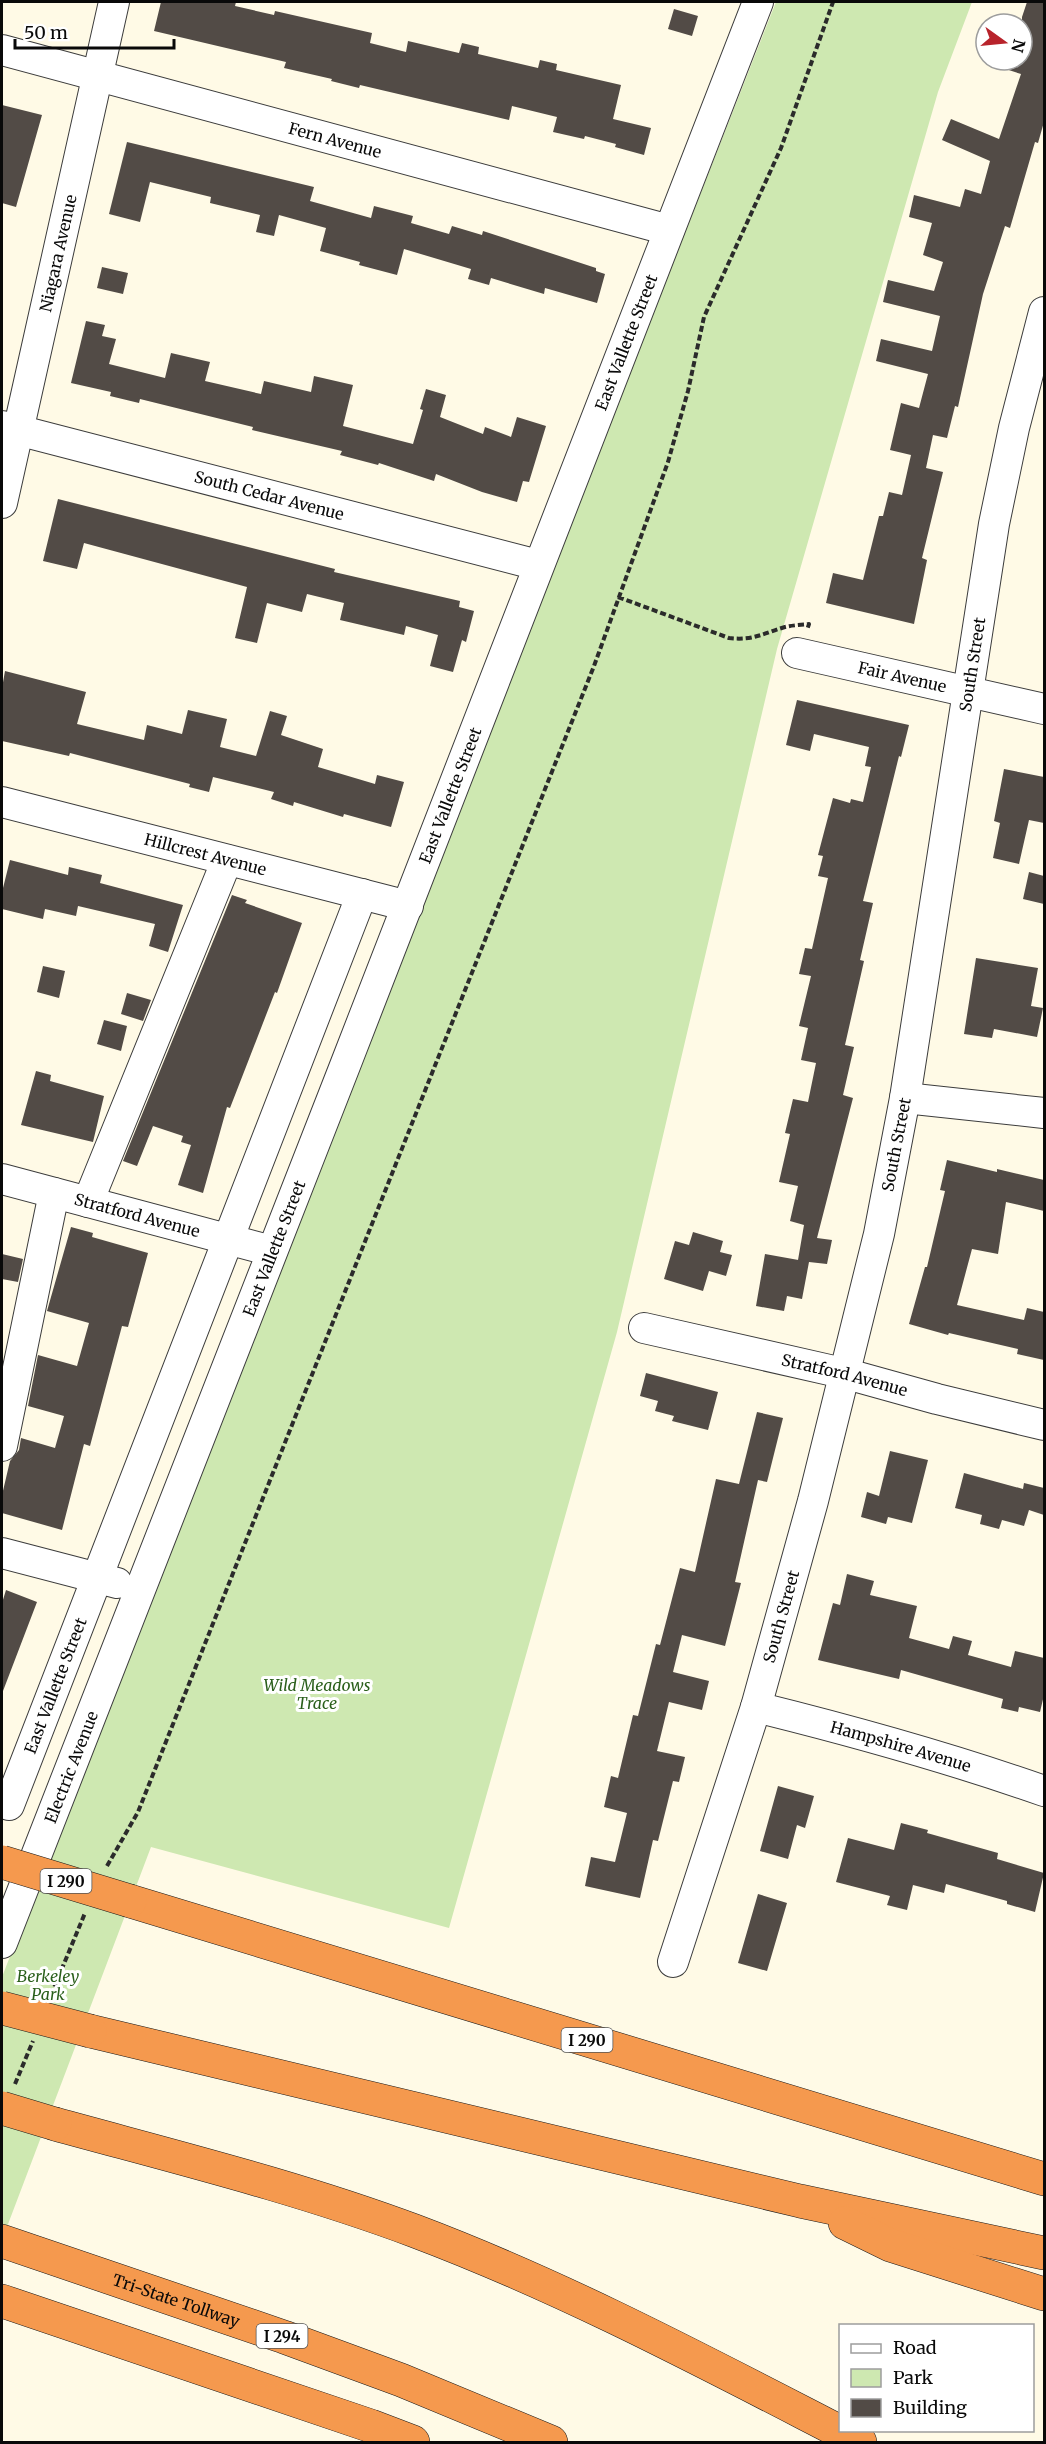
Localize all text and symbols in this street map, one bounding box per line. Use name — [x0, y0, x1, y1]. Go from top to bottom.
scale bar — [15, 12, 174, 50]
north arrow — [974, 12, 1034, 72]
text: 50 m — [24, 21, 68, 44]
text: N — [1007, 37, 1030, 55]
street label: Fern Avenue — [286, 118, 384, 162]
street label: Niagara Avenue — [35, 193, 81, 314]
street label: East Vallette Street — [591, 271, 662, 413]
street label: South Cedar Avenue — [192, 466, 346, 524]
street label: South Street — [955, 615, 989, 713]
street label: Fair Avenue — [856, 657, 948, 697]
street label: East Vallette Street — [415, 724, 486, 866]
street label: Hillcrest Avenue — [142, 829, 269, 879]
street label: South Street — [877, 1095, 915, 1193]
street label: East Vallette Street — [238, 1177, 310, 1319]
street label: Stratford Avenue — [72, 1189, 202, 1241]
street label: Stratford Avenue — [780, 1350, 910, 1400]
street label: South Street — [759, 1567, 804, 1665]
street label: East Vallette Street — [20, 1614, 91, 1757]
park label: Wild Meadows Trace — [264, 1675, 371, 1713]
street label: Electric Avenue — [40, 1708, 102, 1826]
street label: Hampshire Avenue — [828, 1717, 974, 1776]
road number: I 290 — [40, 1869, 92, 1893]
park label: Berkeley Park — [17, 1966, 79, 2004]
road number: I 290 — [562, 2028, 612, 2052]
street label: Tri-State Tollway — [110, 2269, 243, 2331]
road number: I 294 — [256, 2324, 308, 2348]
legend — [839, 2324, 1034, 2432]
text: Road — [893, 2336, 937, 2359]
text: Park — [893, 2366, 934, 2389]
text: Building — [893, 2396, 967, 2419]

